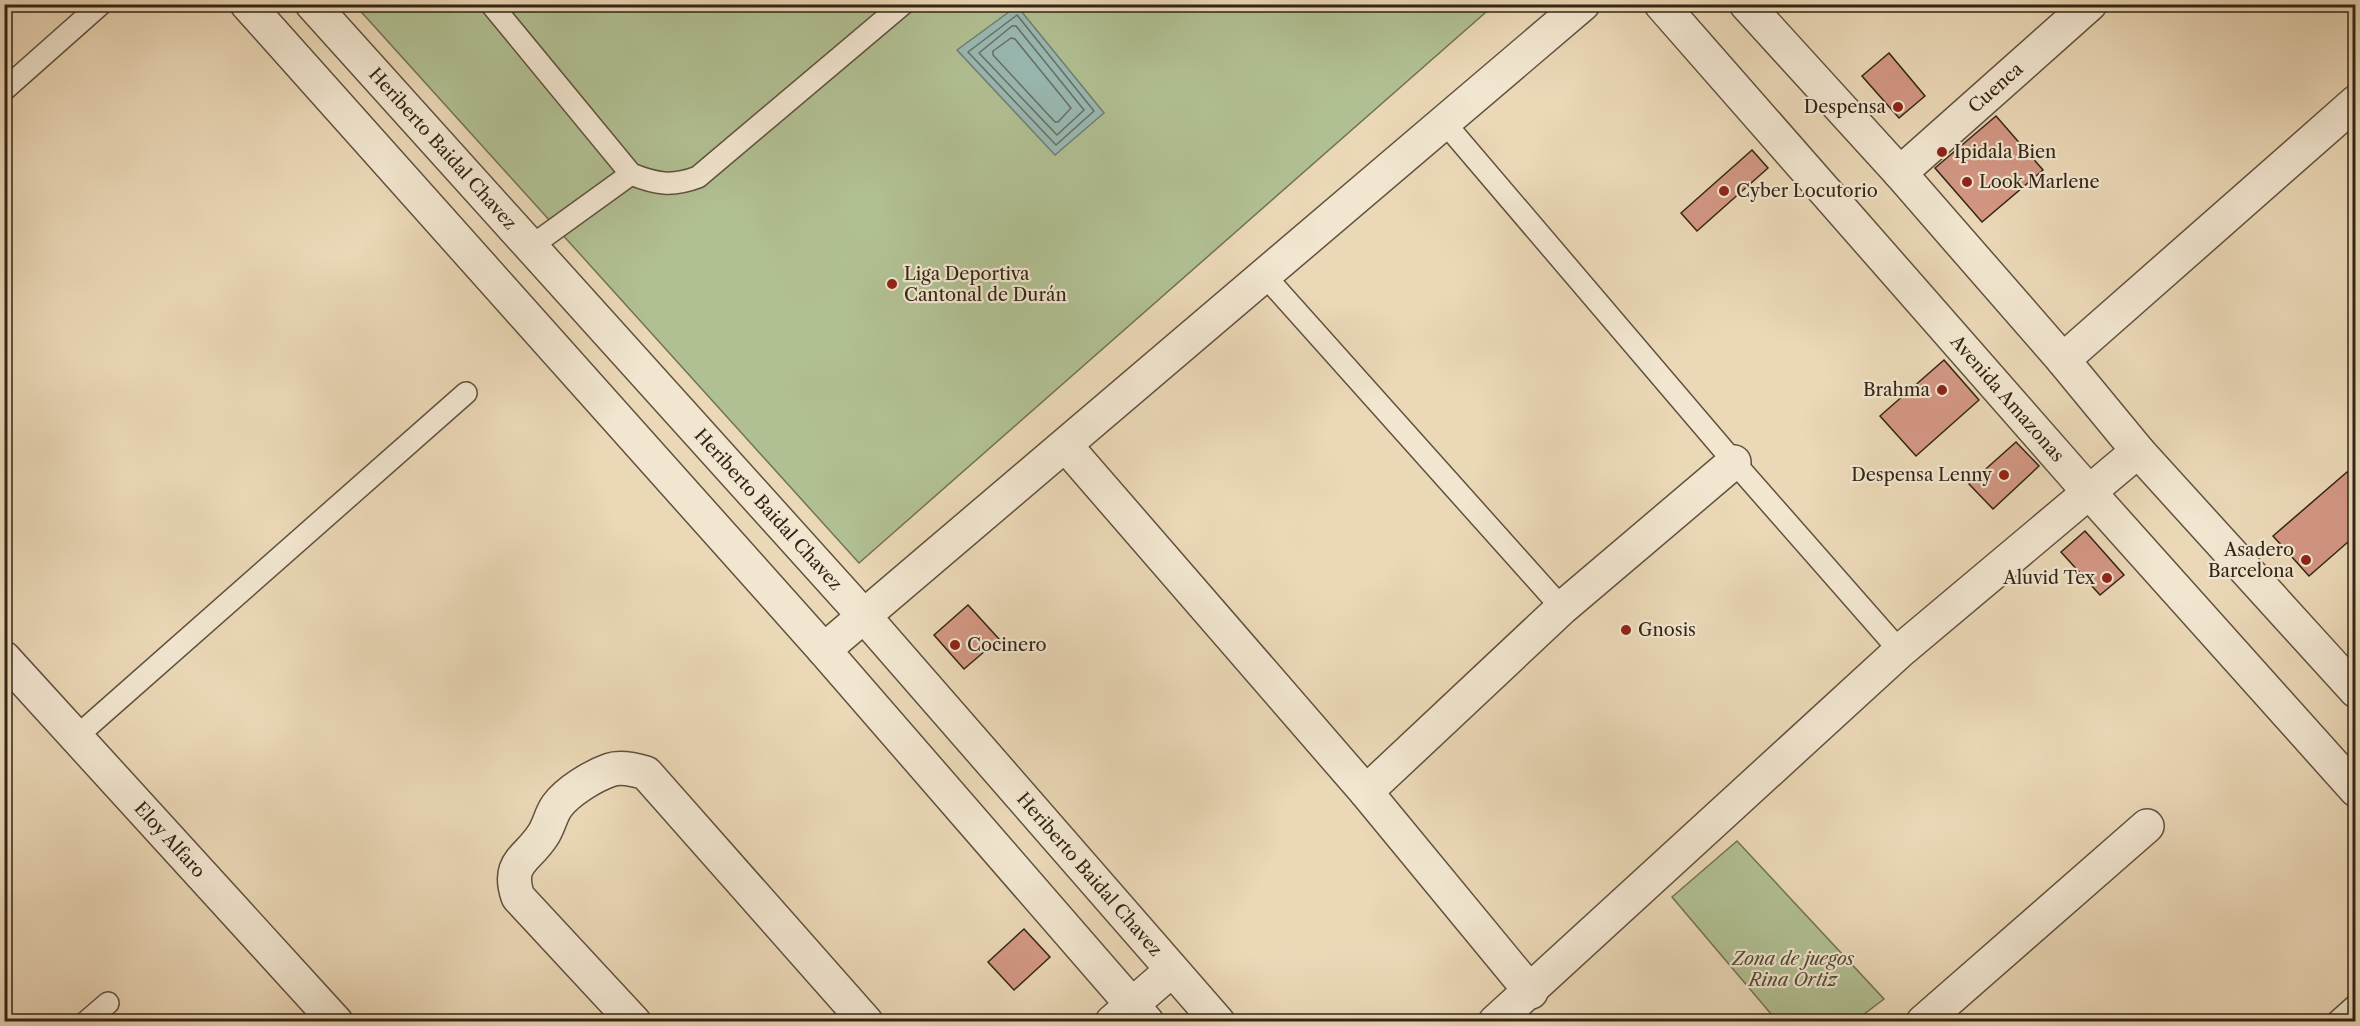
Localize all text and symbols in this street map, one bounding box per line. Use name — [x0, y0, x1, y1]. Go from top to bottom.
street label: Cuenca — [1964, 58, 2028, 118]
street label: Heriberto Baidal Chavez — [364, 63, 521, 234]
place label: Despensa — [1804, 96, 1886, 118]
marker: Despensa — [1891, 100, 1905, 114]
place label: Ipidala Bien — [1954, 141, 2056, 163]
marker: Ipidala Bien — [1935, 145, 1949, 159]
place label: Look Marlene — [1979, 171, 2100, 193]
marker: Look Marlene — [1960, 175, 1974, 189]
place label: Cyber Locutorio — [1736, 180, 1878, 202]
marker: Cyber Locutorio — [1717, 184, 1731, 198]
place label: Liga Deportiva Cantonal de Durán — [904, 263, 1067, 306]
marker: Liga Deportiva Cantonal de Durán — [885, 277, 899, 291]
street label: Avenida Amazonas — [1945, 330, 2069, 467]
place label: Brahma — [1863, 379, 1930, 401]
marker: Brahma — [1935, 383, 1949, 397]
street label: Heriberto Baidal Chavez — [690, 424, 847, 595]
place label: Despensa Lenny — [1851, 464, 1993, 486]
marker: Despensa Lenny — [1997, 468, 2011, 482]
place label: Asadero Barcelona — [2208, 539, 2294, 582]
marker: Asadero Barcelona — [2299, 553, 2313, 567]
place label: Aluvid Tex — [2002, 567, 2096, 589]
marker: Aluvid Tex — [2100, 571, 2114, 585]
place label: Gnosis — [1638, 619, 1696, 641]
marker: Gnosis — [1619, 623, 1633, 637]
place label: Cocinero — [967, 634, 1047, 656]
marker: Cocinero — [948, 638, 962, 652]
street label: Heriberto Baidal Chavez — [1012, 788, 1167, 961]
street label: Eloy Alfaro — [130, 797, 210, 882]
park label: Zona de juegos Rina Ortiz — [1731, 948, 1854, 991]

